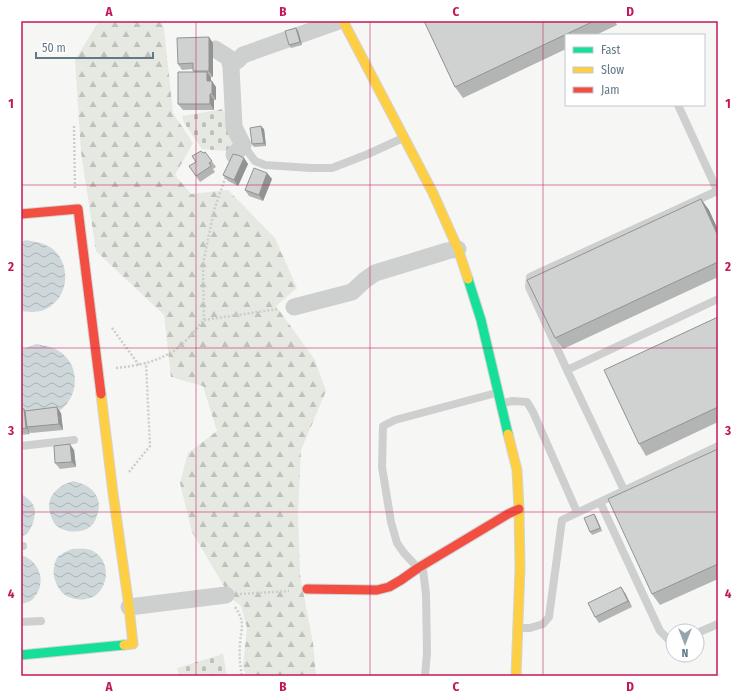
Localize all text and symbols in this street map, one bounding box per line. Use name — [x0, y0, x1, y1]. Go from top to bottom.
text: A — [104, 4, 113, 19]
text: B — [279, 4, 287, 19]
text: C — [453, 4, 460, 19]
text: D — [626, 4, 634, 19]
scale bar — [36, 34, 153, 60]
legend — [565, 34, 705, 106]
text: 50 m — [42, 41, 66, 55]
text: Fast — [601, 43, 620, 57]
text: Slow — [601, 63, 624, 77]
text: Jam — [601, 83, 619, 97]
text: 1 — [8, 96, 14, 111]
text: 1 — [725, 96, 731, 111]
text: 2 — [7, 259, 14, 274]
text: 2 — [724, 259, 731, 274]
text: 3 — [7, 423, 14, 438]
text: 3 — [724, 423, 731, 438]
text: 4 — [8, 586, 15, 601]
text: 4 — [725, 586, 732, 601]
north arrow — [665, 623, 705, 663]
text: N — [682, 646, 688, 659]
text: A — [104, 679, 113, 694]
text: B — [279, 679, 287, 694]
text: C — [453, 679, 460, 694]
text: D — [626, 679, 634, 694]

